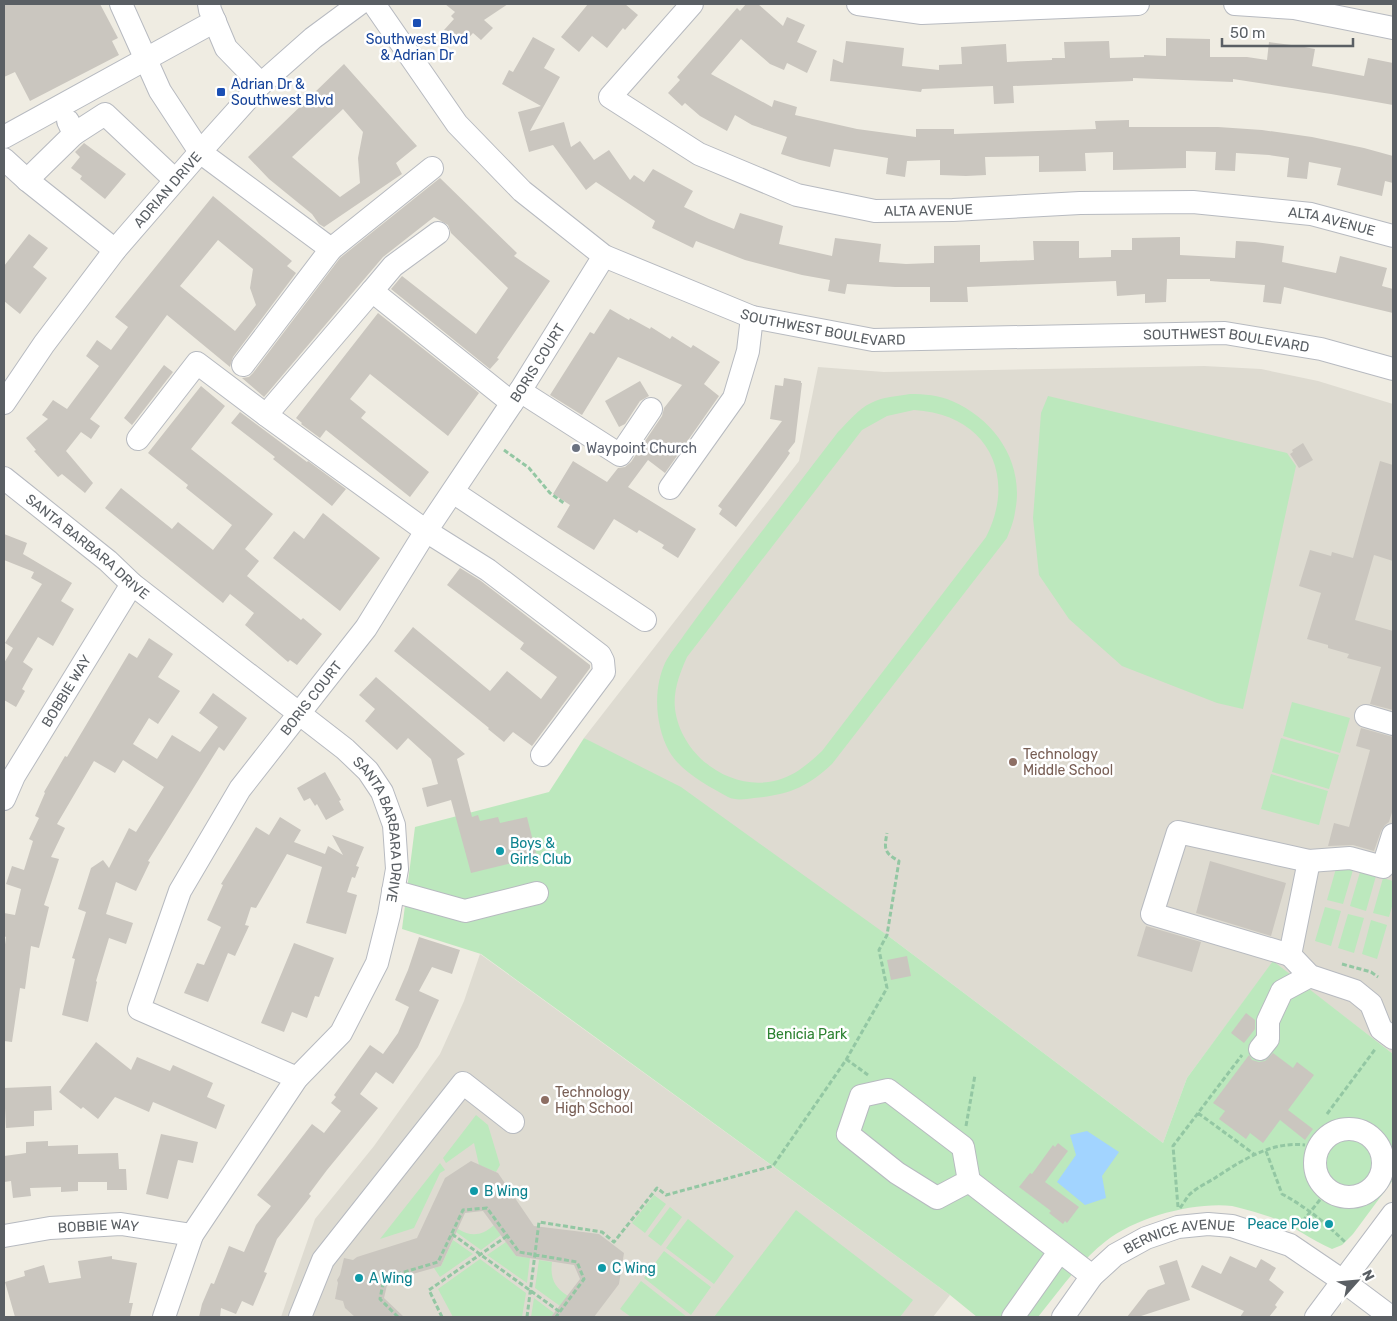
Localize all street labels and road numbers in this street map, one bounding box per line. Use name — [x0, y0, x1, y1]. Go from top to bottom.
street label: ADRIAN DRIVE — [130, 148, 205, 231]
street label: ALTA AVENUE — [884, 200, 973, 219]
street label: ALTA AVENUE — [1287, 203, 1377, 239]
street label: SOUTHWEST BOULEVARD — [738, 305, 906, 349]
street label: BORIS COURT — [506, 320, 568, 405]
street label: SOUTHWEST BOULEVARD — [1143, 324, 1311, 355]
street label: SANTA BARBARA DRIVE — [22, 490, 153, 603]
street label: BOBBIE WAY — [38, 652, 95, 730]
street label: BORIS COURT — [277, 658, 345, 739]
street label: SANTA BARBARA DRIVE — [350, 753, 406, 904]
street label: BOBBIE WAY — [57, 1215, 140, 1236]
street label: BERNICE AVENUE — [1120, 1215, 1236, 1257]

